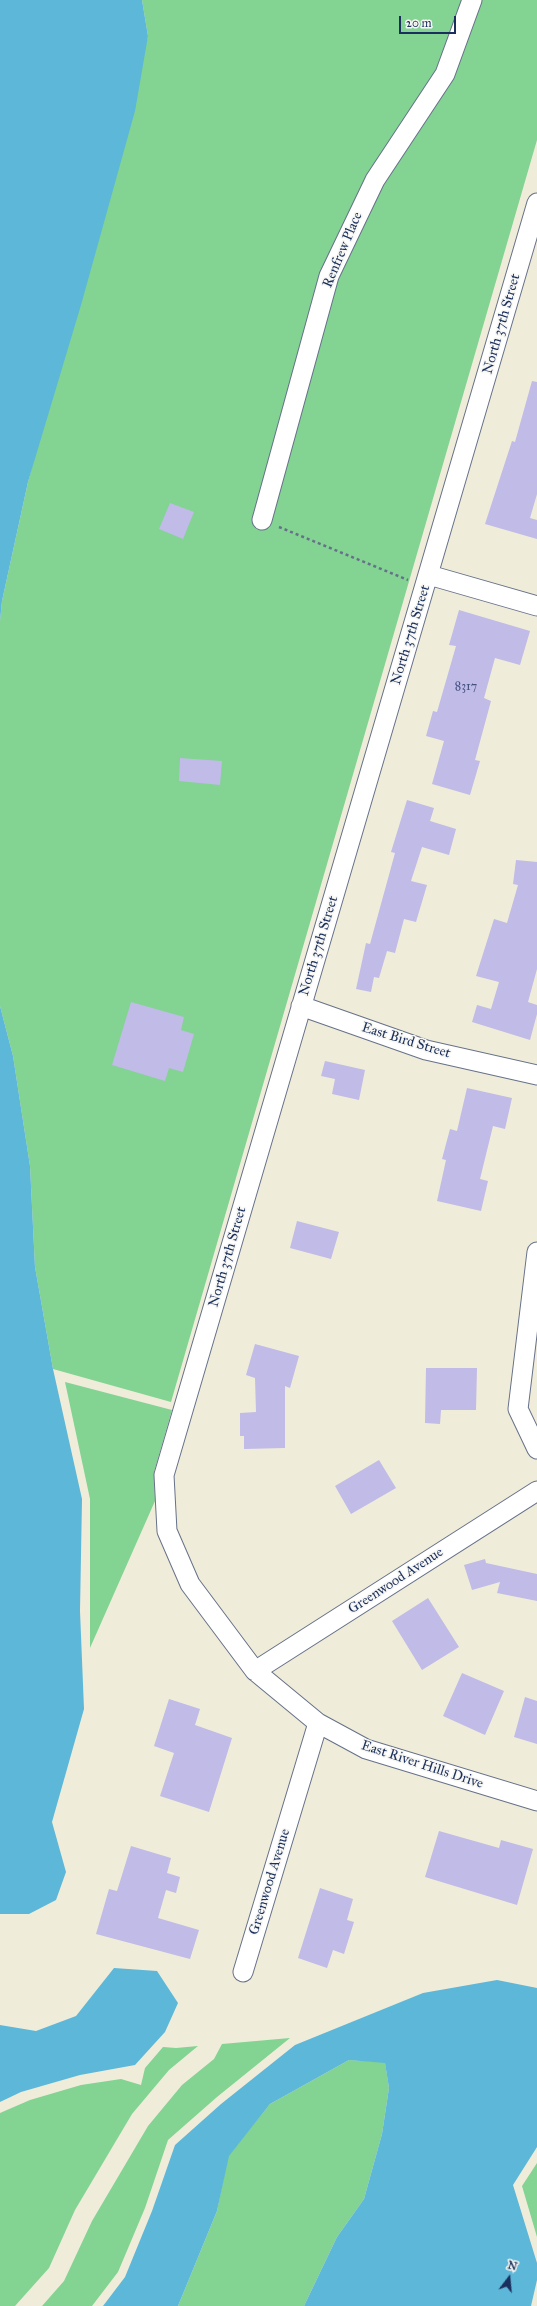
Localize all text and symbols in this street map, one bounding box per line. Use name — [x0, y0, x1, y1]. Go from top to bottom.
scale bar — [401, 8, 458, 34]
text: 20 m — [406, 16, 432, 30]
street label: Renfrew Place — [320, 210, 366, 290]
street label: North 37th Street — [480, 272, 524, 376]
street label: North 37th Street — [388, 583, 434, 687]
house number: 8317 — [455, 680, 477, 694]
street label: North 37th Street — [296, 894, 342, 998]
street label: East Bird Street — [360, 1020, 452, 1062]
street label: North 37th Street — [206, 1205, 250, 1309]
street label: Greenwood Avenue — [345, 1544, 447, 1618]
street label: East River Hills Drive — [359, 1737, 485, 1793]
street label: Greenwood Avenue — [246, 1827, 294, 1937]
north arrow — [489, 2258, 529, 2298]
text: N — [506, 2258, 519, 2274]

